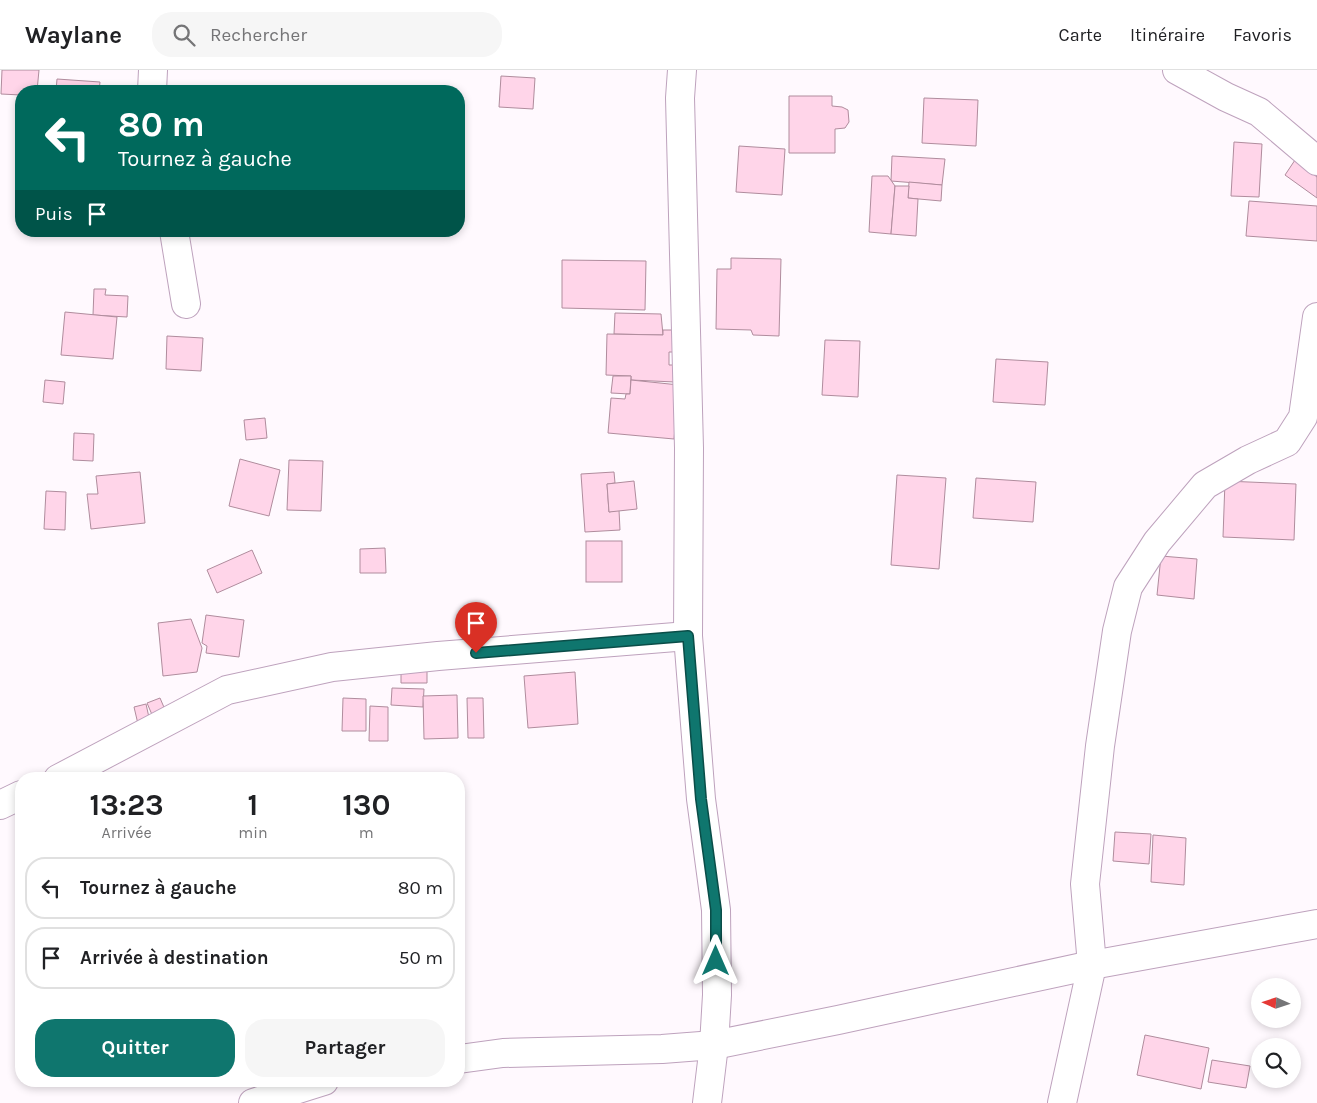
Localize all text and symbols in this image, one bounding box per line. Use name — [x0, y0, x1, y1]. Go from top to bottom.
search box — [152, 12, 502, 57]
text: Waylane — [25, 21, 122, 49]
icon: search — [170, 21, 198, 49]
text: Rechercher — [210, 24, 307, 46]
text: Carte — [1059, 24, 1102, 46]
text: Itinéraire — [1130, 24, 1205, 46]
text: Favoris — [1233, 24, 1292, 46]
text: 80 m — [118, 104, 205, 145]
icon: left — [35, 105, 100, 170]
text: Tournez à gauche — [118, 146, 292, 172]
icon: arrive — [83, 200, 111, 228]
text: Puis — [35, 203, 73, 225]
pin — [455, 602, 497, 653]
icon: arrive — [462, 609, 490, 637]
text: 13:23 — [89, 787, 164, 823]
text: 1 — [248, 787, 258, 823]
text: 130 — [342, 787, 390, 823]
text: Arrivée — [102, 823, 152, 842]
text: min — [238, 823, 268, 842]
text: m — [359, 823, 374, 842]
icon: left — [37, 874, 65, 902]
text: Tournez à gauche — [80, 877, 237, 899]
text: 80 m — [398, 877, 443, 899]
position arrow — [689, 934, 741, 986]
icon: arrive — [37, 944, 65, 972]
text: Arrivée à destination — [80, 947, 269, 969]
text: 50 m — [399, 947, 443, 969]
north arrow — [1251, 978, 1301, 1028]
map controls — [1251, 978, 1301, 1088]
button: Quitter — [35, 1019, 235, 1077]
button: Partager — [245, 1019, 445, 1077]
button: search — [1251, 1038, 1301, 1088]

